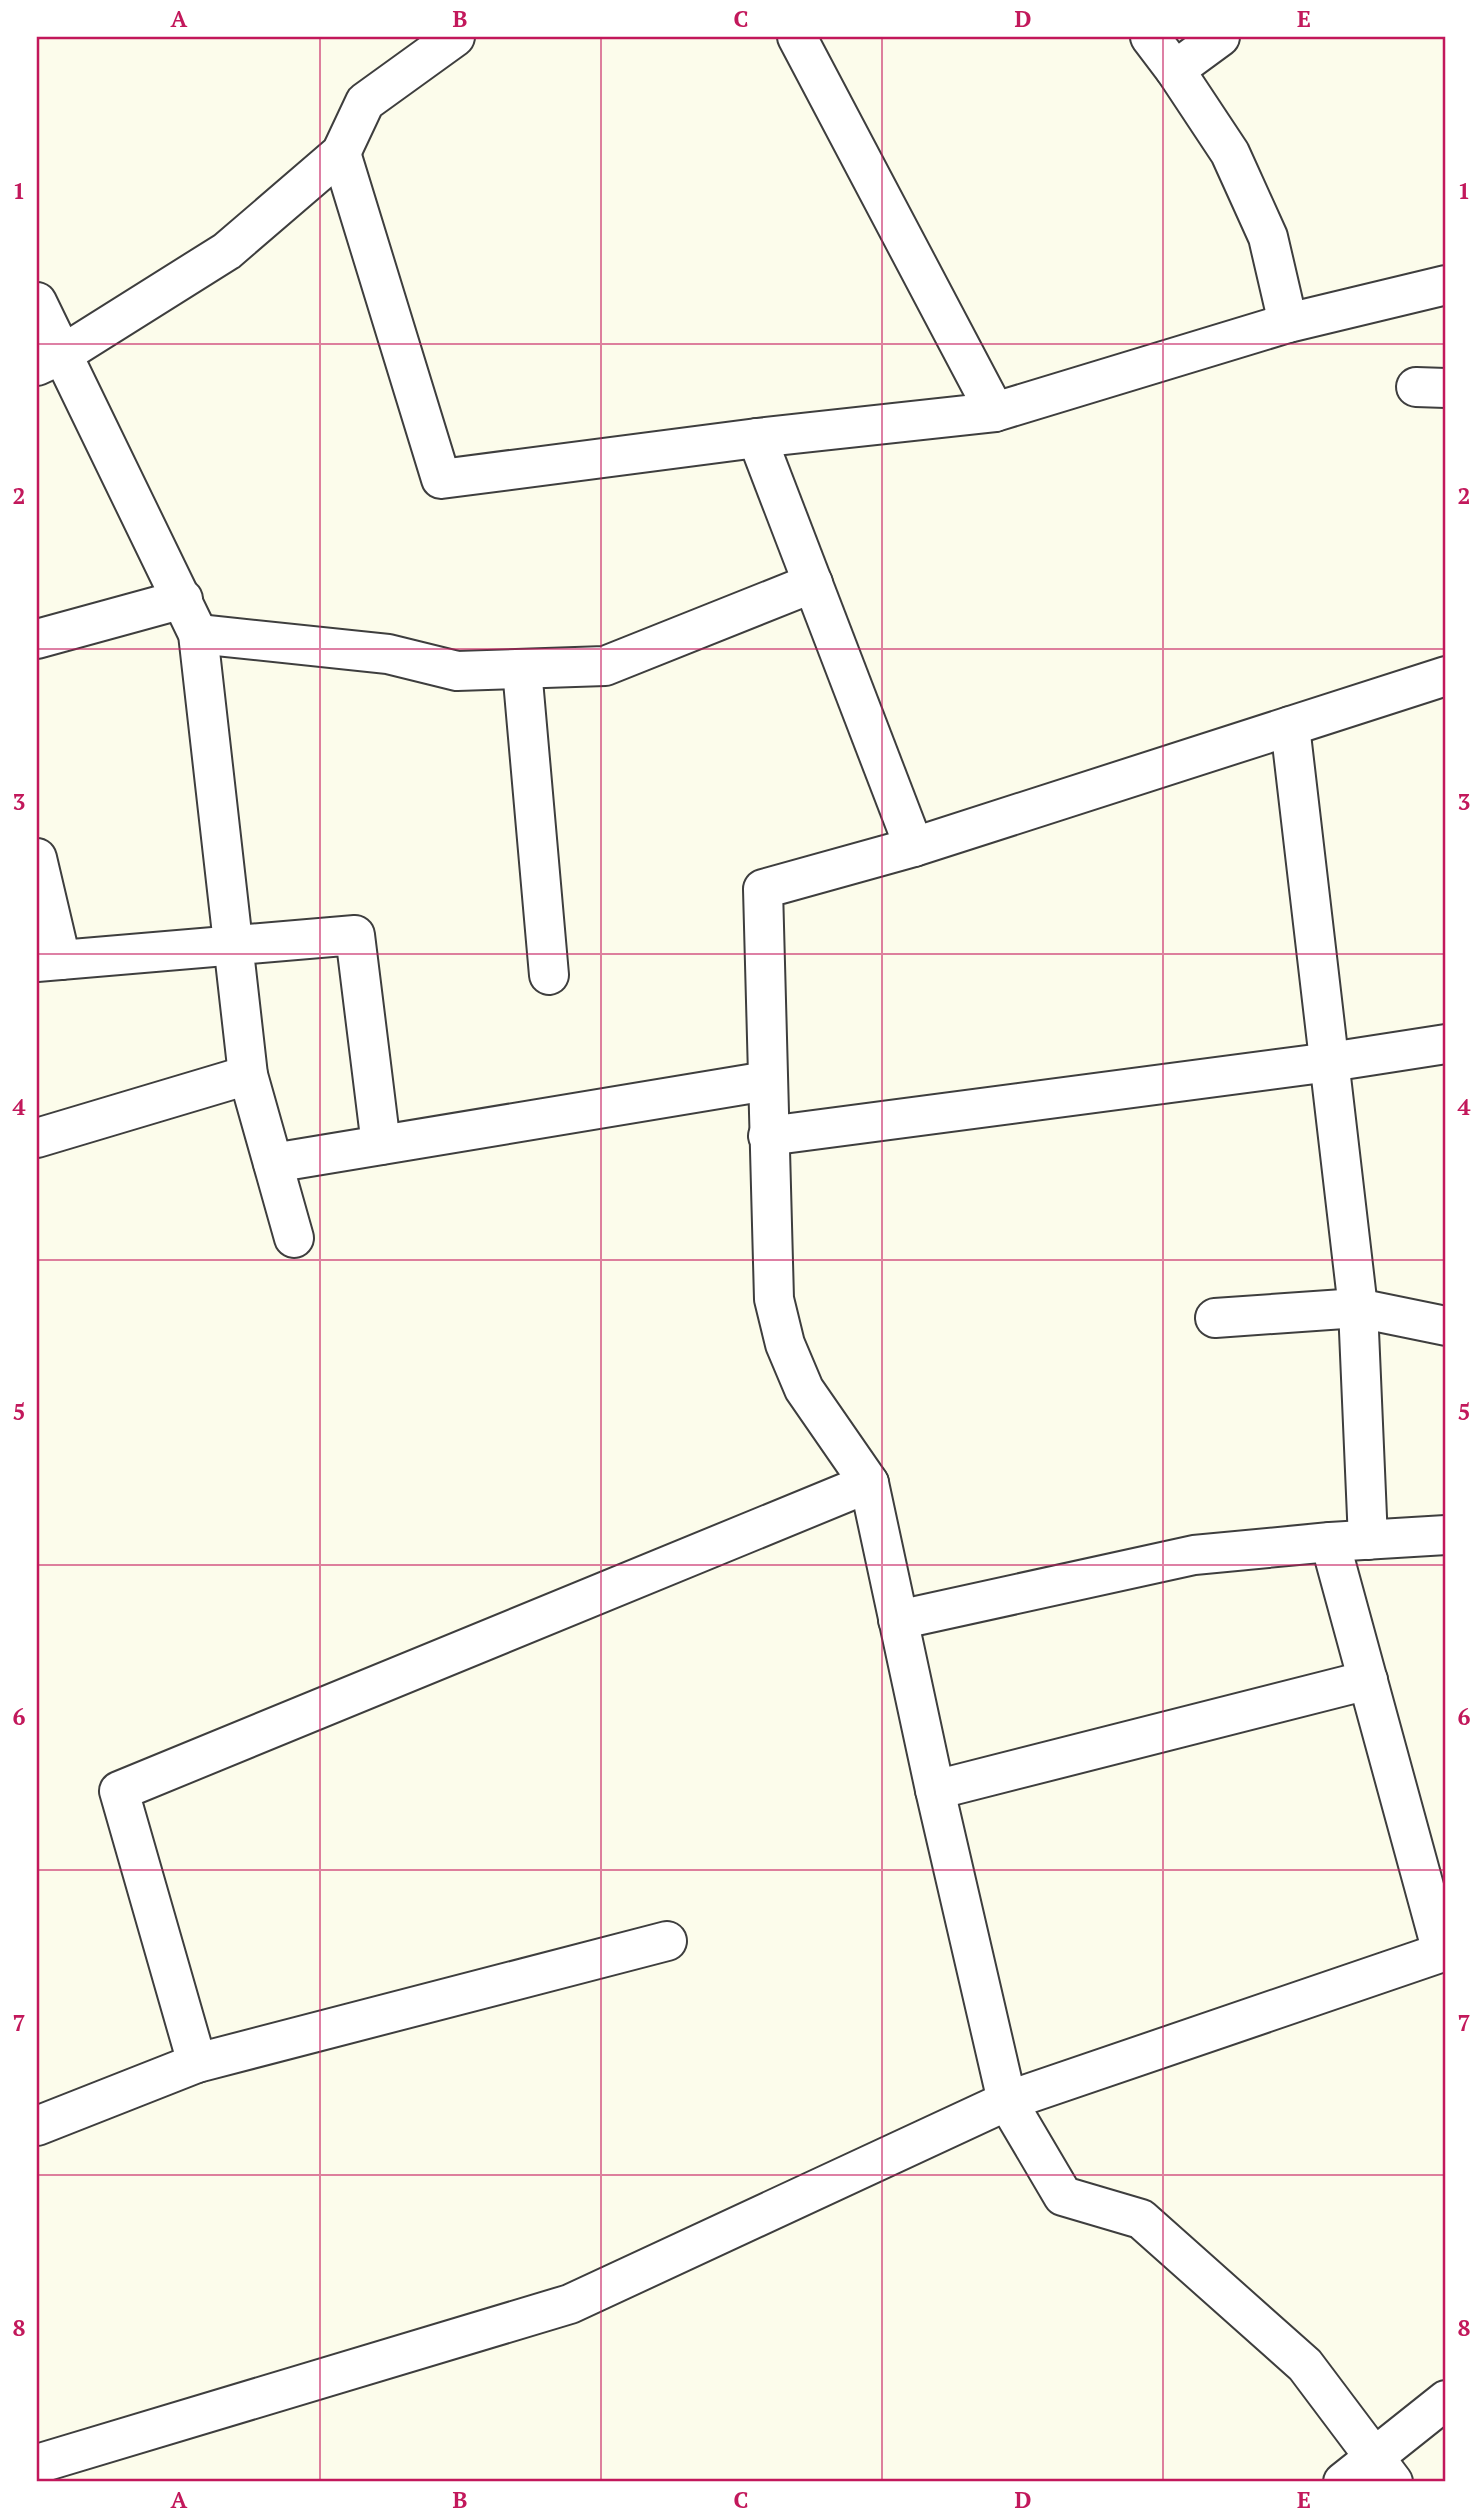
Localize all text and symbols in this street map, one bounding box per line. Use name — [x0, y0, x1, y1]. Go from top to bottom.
text: A — [171, 3, 188, 34]
text: B — [453, 3, 468, 34]
text: C — [734, 3, 749, 34]
text: D — [1015, 3, 1032, 34]
text: E — [1297, 3, 1311, 34]
text: 1 — [13, 175, 26, 206]
text: 1 — [1458, 175, 1471, 206]
text: 2 — [13, 480, 26, 511]
text: 2 — [1458, 480, 1471, 511]
text: 3 — [13, 786, 26, 817]
text: 3 — [1458, 786, 1471, 817]
text: 4 — [13, 1091, 26, 1122]
text: 4 — [1458, 1091, 1471, 1122]
text: 5 — [13, 1396, 26, 1427]
text: 5 — [1458, 1396, 1471, 1427]
text: 6 — [13, 1701, 26, 1732]
text: 6 — [1458, 1701, 1471, 1732]
text: 7 — [13, 2007, 26, 2038]
text: 7 — [1458, 2007, 1471, 2038]
text: 8 — [13, 2312, 26, 2343]
text: 8 — [1458, 2312, 1471, 2343]
text: A — [171, 2484, 188, 2515]
text: B — [453, 2484, 468, 2515]
text: C — [734, 2484, 749, 2515]
text: D — [1015, 2484, 1032, 2515]
text: E — [1297, 2484, 1311, 2515]

